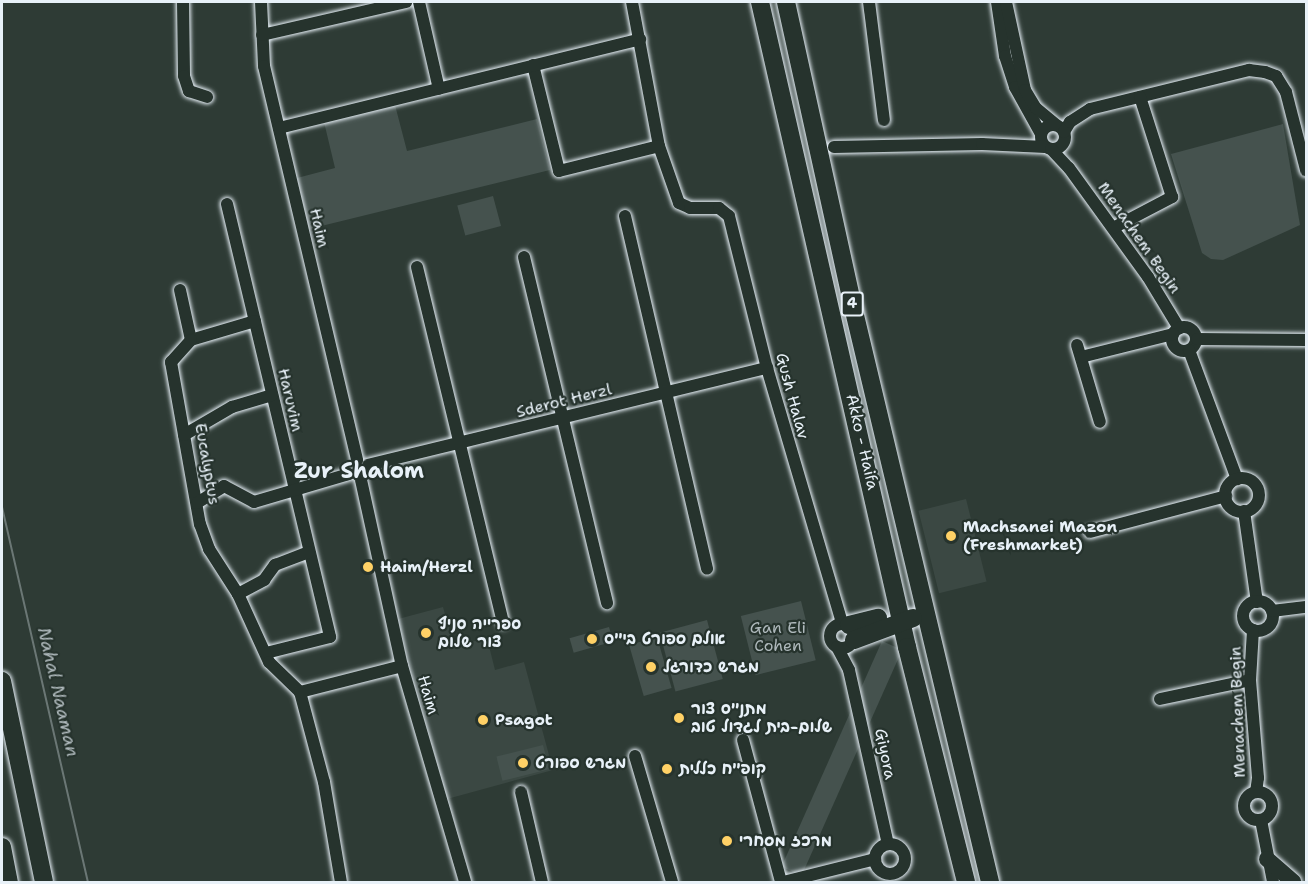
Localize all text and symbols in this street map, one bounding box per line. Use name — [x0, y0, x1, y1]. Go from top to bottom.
street label: Menachem Begin — [1093, 179, 1185, 297]
street label: Haim — [305, 207, 333, 249]
road number: 4 — [840, 292, 864, 316]
street label: Gush Halav — [771, 351, 813, 441]
street label: Haruvim — [273, 367, 307, 433]
street label: Sderot Herzl — [514, 380, 614, 422]
street label: Akko - Haifa — [842, 392, 882, 492]
street label: Eucalyptus — [190, 422, 224, 506]
district label: Zur Shalom — [294, 458, 424, 484]
place label: Machsanei Mazon (Freshmarket) — [963, 517, 1117, 555]
marker: Machsanei Mazon (Freshmarket) — [944, 529, 958, 543]
place label: Haim/Herzl — [380, 557, 473, 577]
marker: Haim/Herzl — [361, 560, 375, 574]
place label: ספרייה סניף צור שלום — [438, 614, 521, 652]
park label: Gan Eli Cohen — [750, 618, 806, 656]
water label: Nahal Naaman — [33, 625, 83, 759]
marker: ספרייה סניף צור שלום — [419, 626, 433, 640]
place label: אולם ספורט בי"ס — [604, 629, 726, 649]
marker: אולם ספורט בי"ס — [585, 632, 599, 646]
street label: Menachem Begin — [1226, 646, 1250, 778]
place label: מגרש כדורגל — [663, 657, 759, 677]
marker: מגרש כדורגל — [644, 660, 658, 674]
street label: Haim — [413, 673, 443, 717]
place label: מתנ"ס צור שלום-בית לגדול טוב — [691, 699, 832, 737]
place label: Psagot — [495, 710, 553, 730]
marker: מתנ"ס צור שלום-בית לגדול טוב — [672, 711, 686, 725]
marker: Psagot — [476, 713, 490, 727]
street label: Giyora — [870, 727, 900, 781]
place label: מגרש ספורט — [535, 753, 626, 773]
marker: מגרש ספורט — [516, 756, 530, 770]
place label: קופ"ח כללית — [679, 759, 766, 779]
marker: קופ"ח כללית — [660, 762, 674, 776]
place label: מרכז מסחרי — [739, 831, 832, 851]
marker: מרכז מסחרי — [720, 834, 734, 848]

